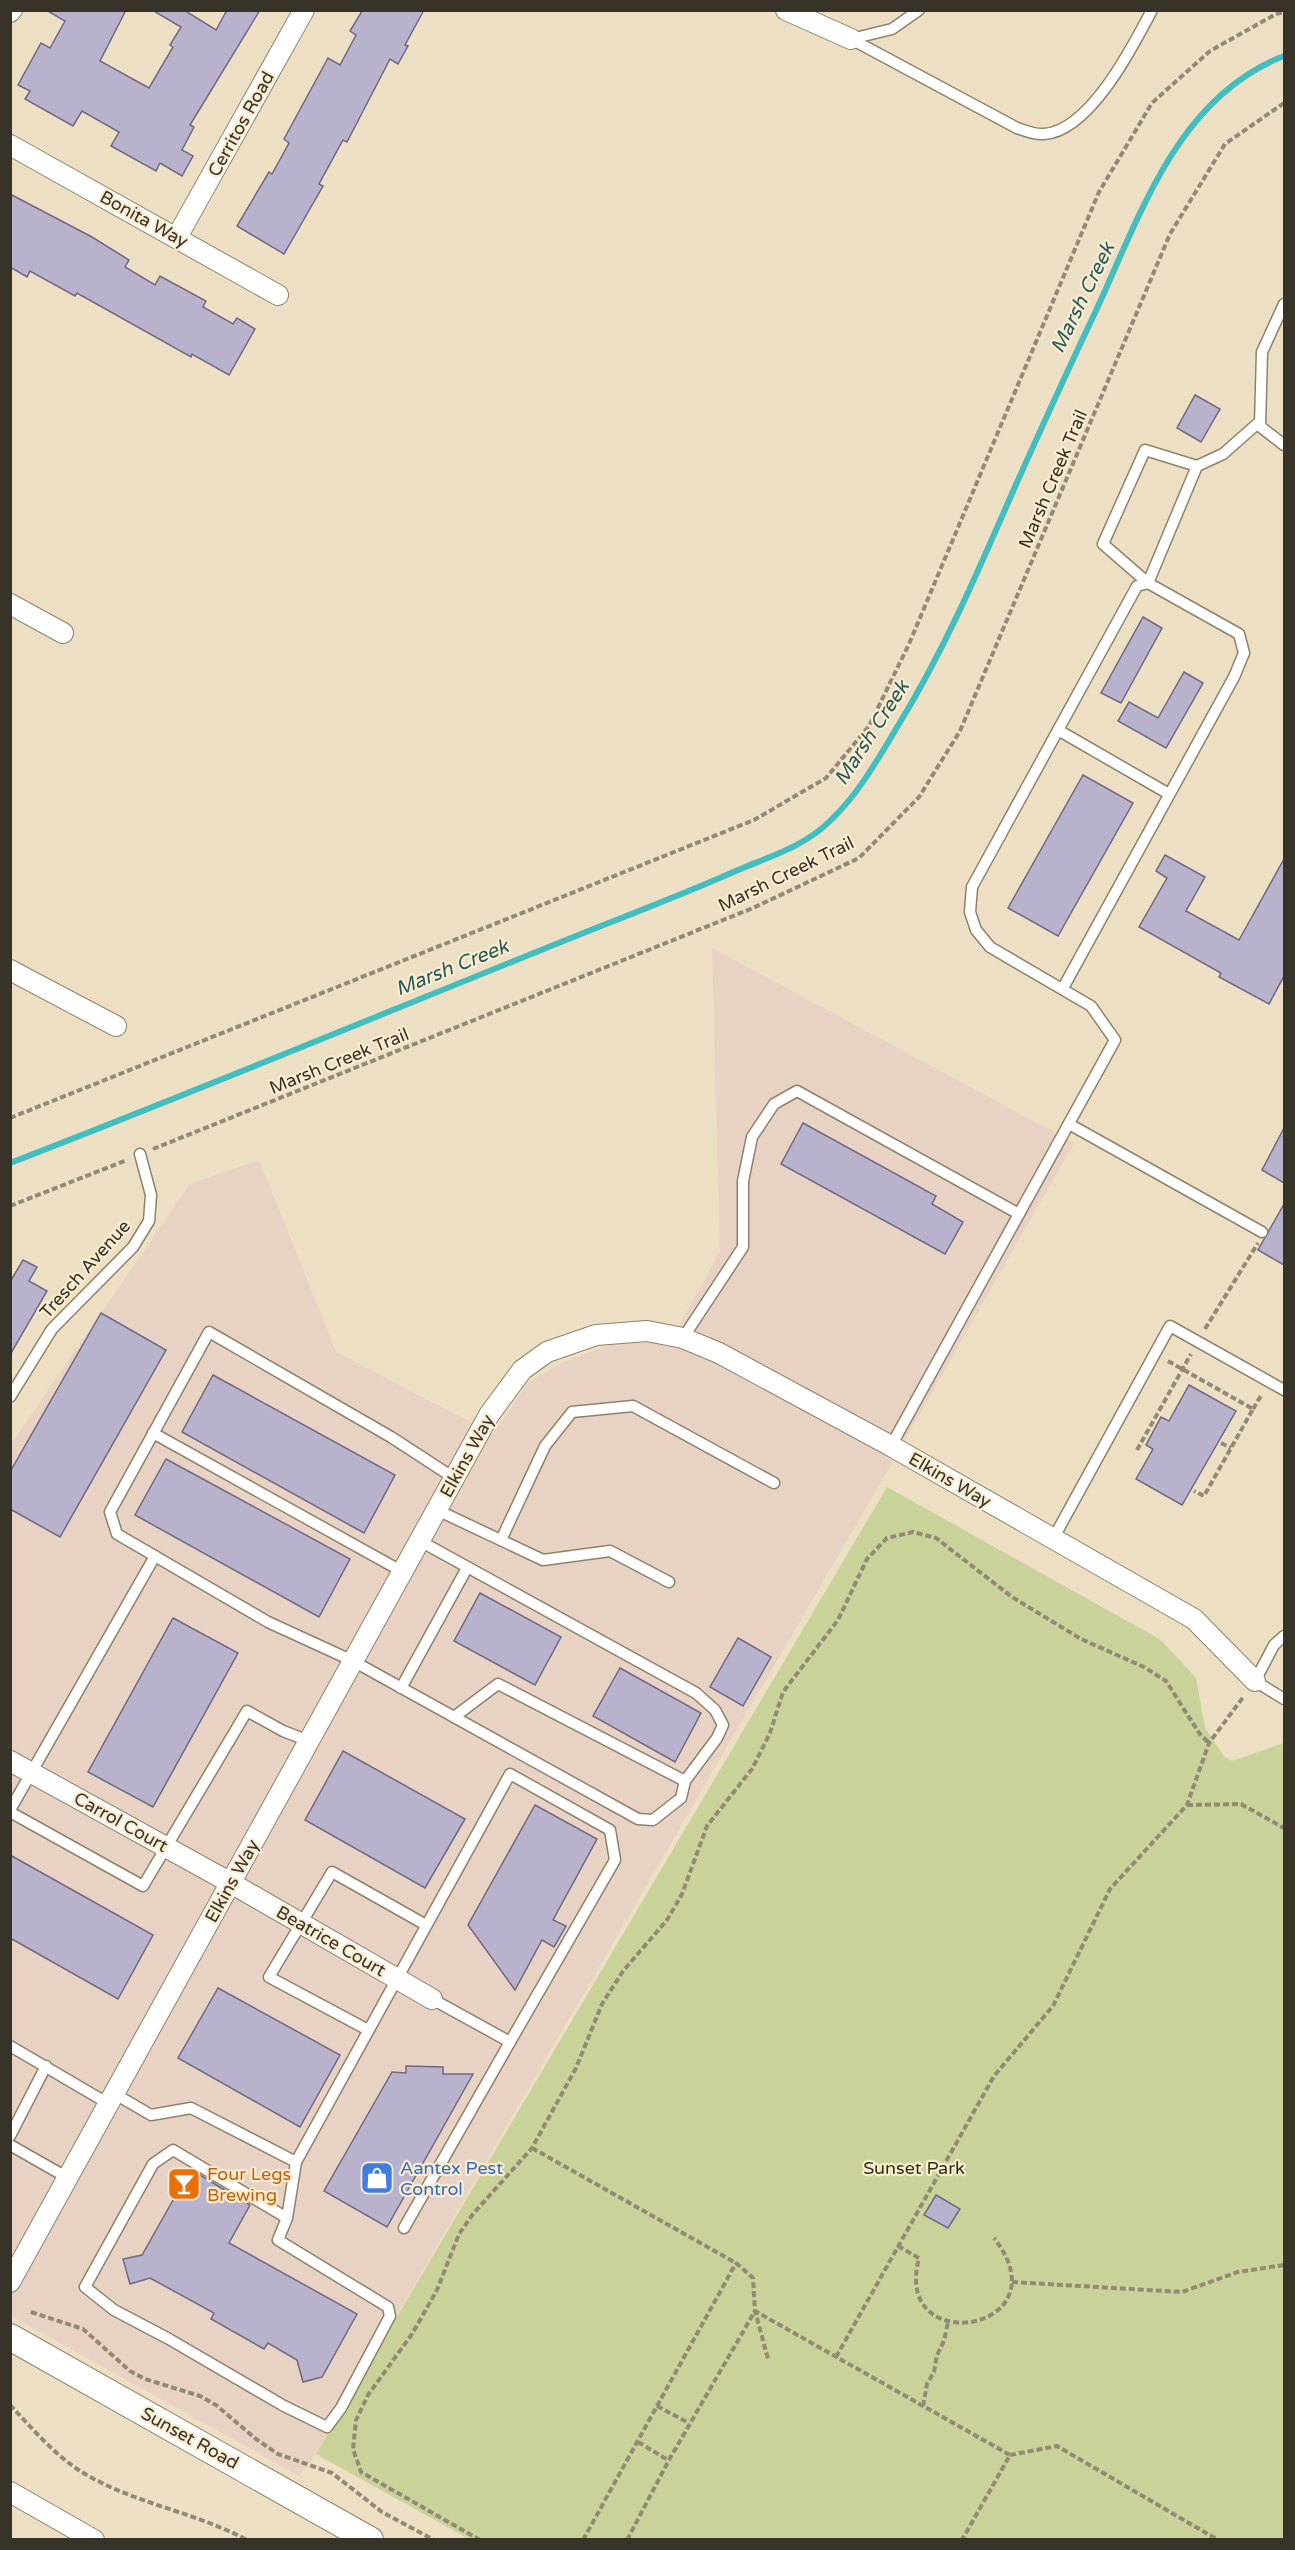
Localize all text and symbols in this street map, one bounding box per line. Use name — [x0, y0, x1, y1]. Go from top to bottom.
street label: Cerritos Road — [203, 68, 279, 180]
street label: Bonita Way — [96, 186, 192, 252]
water label: Marsh Creek — [1046, 237, 1121, 357]
street label: Marsh Creek Trail — [1014, 406, 1092, 552]
water label: Marsh Creek — [829, 674, 916, 790]
street label: Marsh Creek Trail — [714, 832, 858, 916]
water label: Marsh Creek — [392, 934, 514, 1002]
street label: Marsh Creek Trail — [266, 1023, 412, 1099]
street label: Tresch Avenue — [35, 1215, 135, 1323]
street label: Elkins Way — [435, 1410, 499, 1501]
street label: Elkins Way — [905, 1448, 995, 1513]
street label: Carrol Court — [70, 1787, 172, 1857]
street label: Elkins Way — [200, 1835, 264, 1926]
street label: Beatrice Court — [272, 1901, 390, 1981]
place label: Aantex Pest Control — [400, 2157, 503, 2200]
park label: Sunset Park — [863, 2157, 965, 2179]
shop icon: Aantex Pest Control — [359, 2160, 395, 2196]
place label: Four Legs Brewing — [207, 2163, 291, 2206]
bar icon: Four Legs Brewing — [166, 2166, 202, 2202]
street label: Sunset Road — [137, 2402, 243, 2474]

